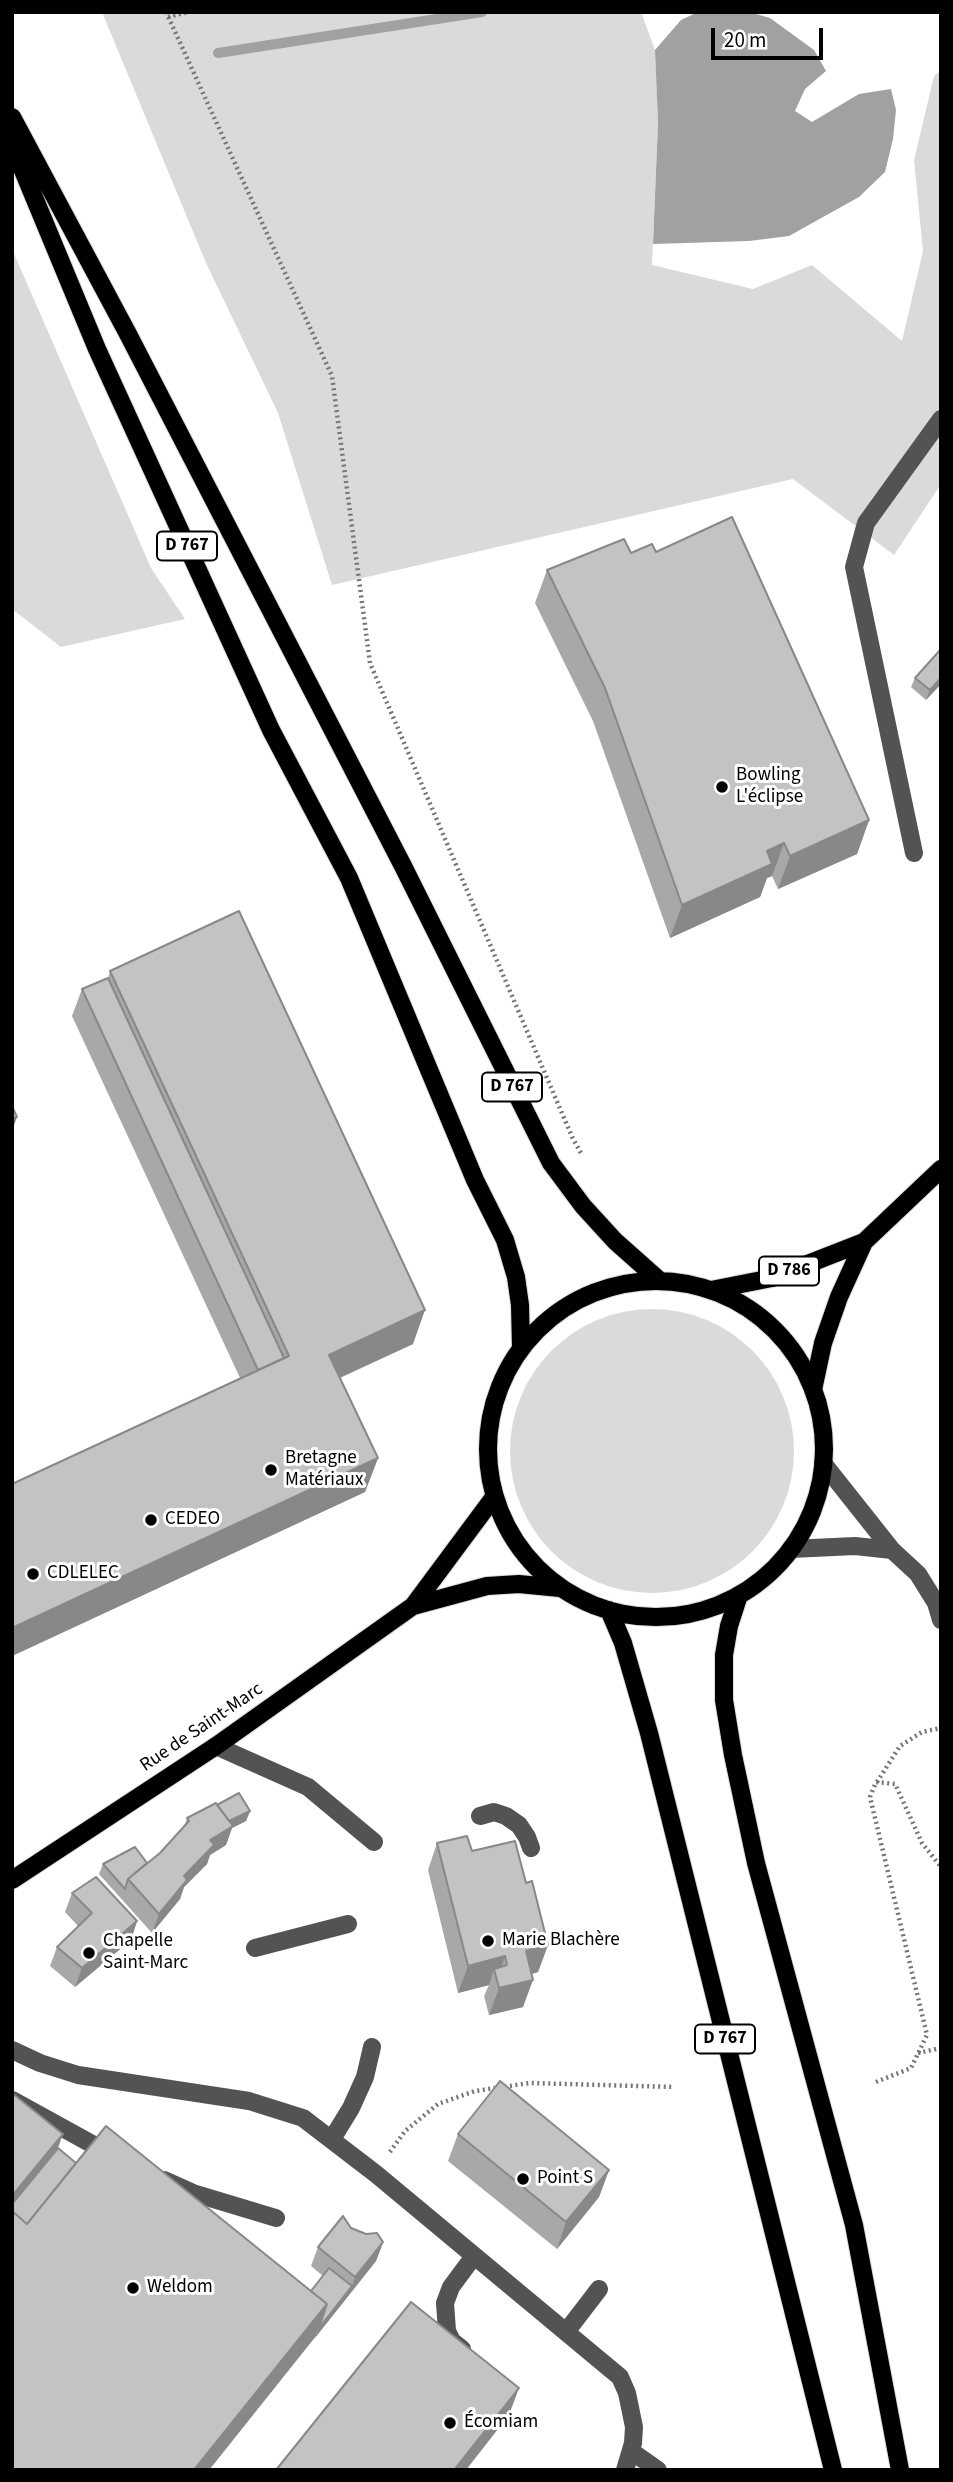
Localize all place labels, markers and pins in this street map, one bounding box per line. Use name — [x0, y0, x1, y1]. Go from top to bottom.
place label: Bowling L'éclipse — [736, 765, 803, 809]
marker: Bowling L'éclipse — [714, 779, 730, 795]
place label: Bretagne Matériaux — [285, 1448, 363, 1492]
marker: Bretagne Matériaux — [263, 1462, 279, 1478]
place label: CEDEO — [165, 1509, 220, 1531]
marker: CEDEO — [143, 1512, 159, 1528]
place label: CDLELEC — [47, 1563, 119, 1585]
marker: CDLELEC — [25, 1566, 41, 1582]
place label: Marie Blachère — [502, 1930, 620, 1952]
place label: Chapelle Saint-Marc — [103, 1931, 188, 1975]
marker: Marie Blachère — [480, 1933, 496, 1949]
marker: Chapelle Saint-Marc — [81, 1945, 97, 1961]
place label: Point S — [537, 2168, 593, 2190]
marker: Point S — [515, 2171, 531, 2187]
place label: Weldom — [147, 2277, 213, 2299]
marker: Weldom — [125, 2280, 141, 2296]
place label: Écomiam — [464, 2412, 538, 2434]
marker: Écomiam — [442, 2415, 458, 2431]

